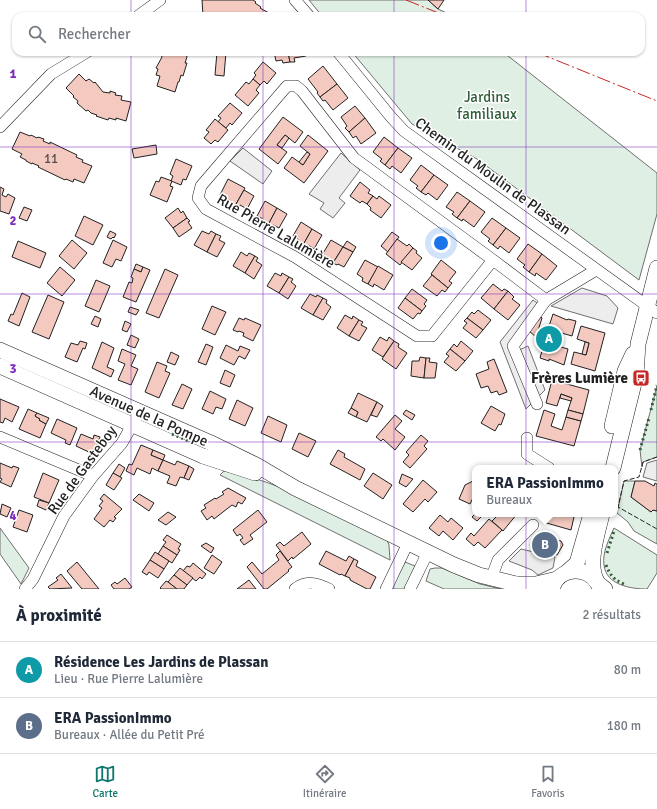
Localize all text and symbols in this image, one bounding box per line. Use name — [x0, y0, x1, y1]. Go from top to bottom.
search box — [12, 12, 645, 56]
icon: search — [26, 23, 48, 45]
text: Rechercher — [58, 25, 131, 43]
text: 1 — [9, 66, 17, 82]
park label: Jardins familiaux — [457, 88, 517, 123]
street label: Chemin du Moulin de Plassan — [412, 113, 574, 239]
house number: 11 — [44, 151, 58, 167]
street label: Rue Pierre Lalumière — [214, 190, 338, 272]
text: 2 — [9, 213, 17, 229]
your location — [431, 233, 451, 253]
pin: A — [536, 324, 562, 354]
text: 3 — [9, 361, 17, 377]
bus stop icon: Frères Lumière — [631, 368, 651, 388]
place label: Frères Lumière — [531, 369, 628, 387]
street label: Avenue de la Pompe — [87, 382, 211, 450]
street label: Rue de Gasteboy — [44, 422, 120, 518]
popup — [472, 465, 618, 517]
text: ERA PassionImmo — [486, 474, 604, 492]
text: Bureaux — [486, 492, 532, 508]
text: 4 — [9, 508, 17, 524]
pin: B — [532, 530, 558, 560]
text: À proximité — [16, 605, 102, 626]
text: 2 résultats — [582, 607, 641, 623]
text: Résidence Les Jardins de Plassan — [54, 653, 268, 671]
text: A — [25, 662, 33, 678]
text: 80 m — [614, 662, 641, 678]
text: Lieu · Rue Pierre Lalumière — [54, 671, 203, 687]
text: ERA PassionImmo — [54, 709, 172, 727]
text: B — [25, 718, 33, 734]
text: 180 m — [607, 718, 641, 734]
text: Bureaux · Allée du Petit Pré — [54, 727, 205, 743]
tab: Carte — [92, 763, 118, 800]
tab: Itinéraire — [303, 763, 346, 800]
tab: Favoris — [531, 763, 565, 800]

